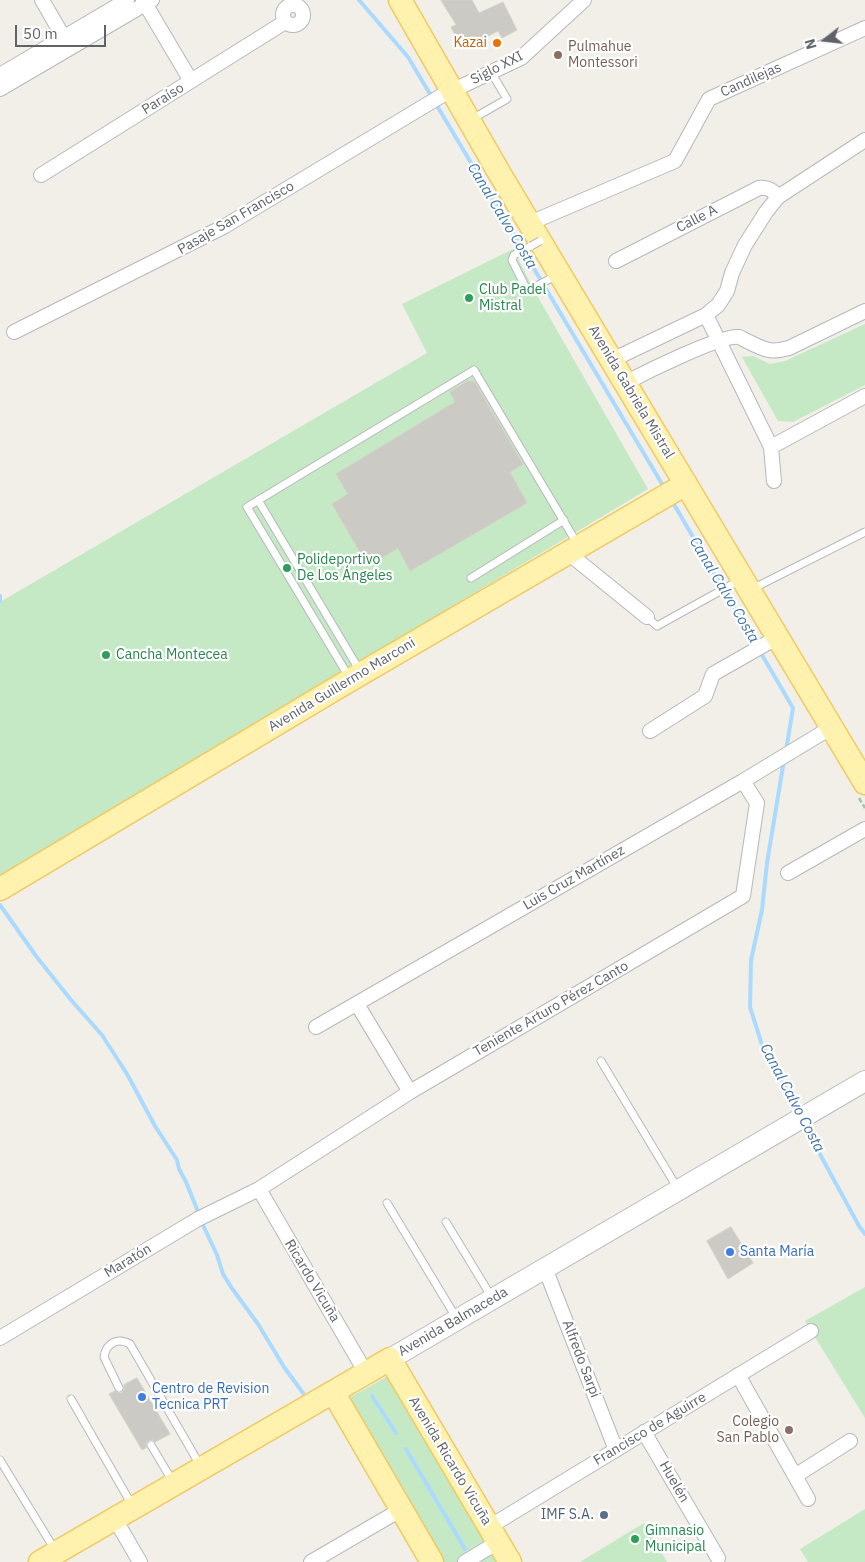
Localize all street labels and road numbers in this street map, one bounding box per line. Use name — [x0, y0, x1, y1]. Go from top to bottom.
street label: Siglo XXI — [468, 48, 526, 88]
street label: Candilejas — [718, 59, 784, 101]
street label: Paraíso — [139, 80, 187, 118]
street label: Pasaje San Francisco — [175, 178, 297, 258]
street label: Calle A — [674, 202, 720, 236]
street label: Avenida Gabriela Mistral — [584, 322, 678, 462]
street label: Avenida Guillermo Marconi — [265, 634, 419, 736]
street label: Luis Cruz Martínez — [520, 842, 628, 914]
street label: Teniente Arturo Pérez Canto — [471, 958, 631, 1060]
street label: Ricardo Vicuña — [281, 1236, 343, 1326]
street label: Maratón — [101, 1240, 155, 1282]
street label: Avenida Balmaceda — [395, 1284, 511, 1360]
street label: Alfredo Sarpi — [559, 1318, 603, 1400]
street label: Francisco de Aguirre — [591, 1389, 709, 1469]
street label: Avenida Ricardo Vicuña — [405, 1394, 495, 1528]
street label: Huelén — [655, 1458, 693, 1506]

